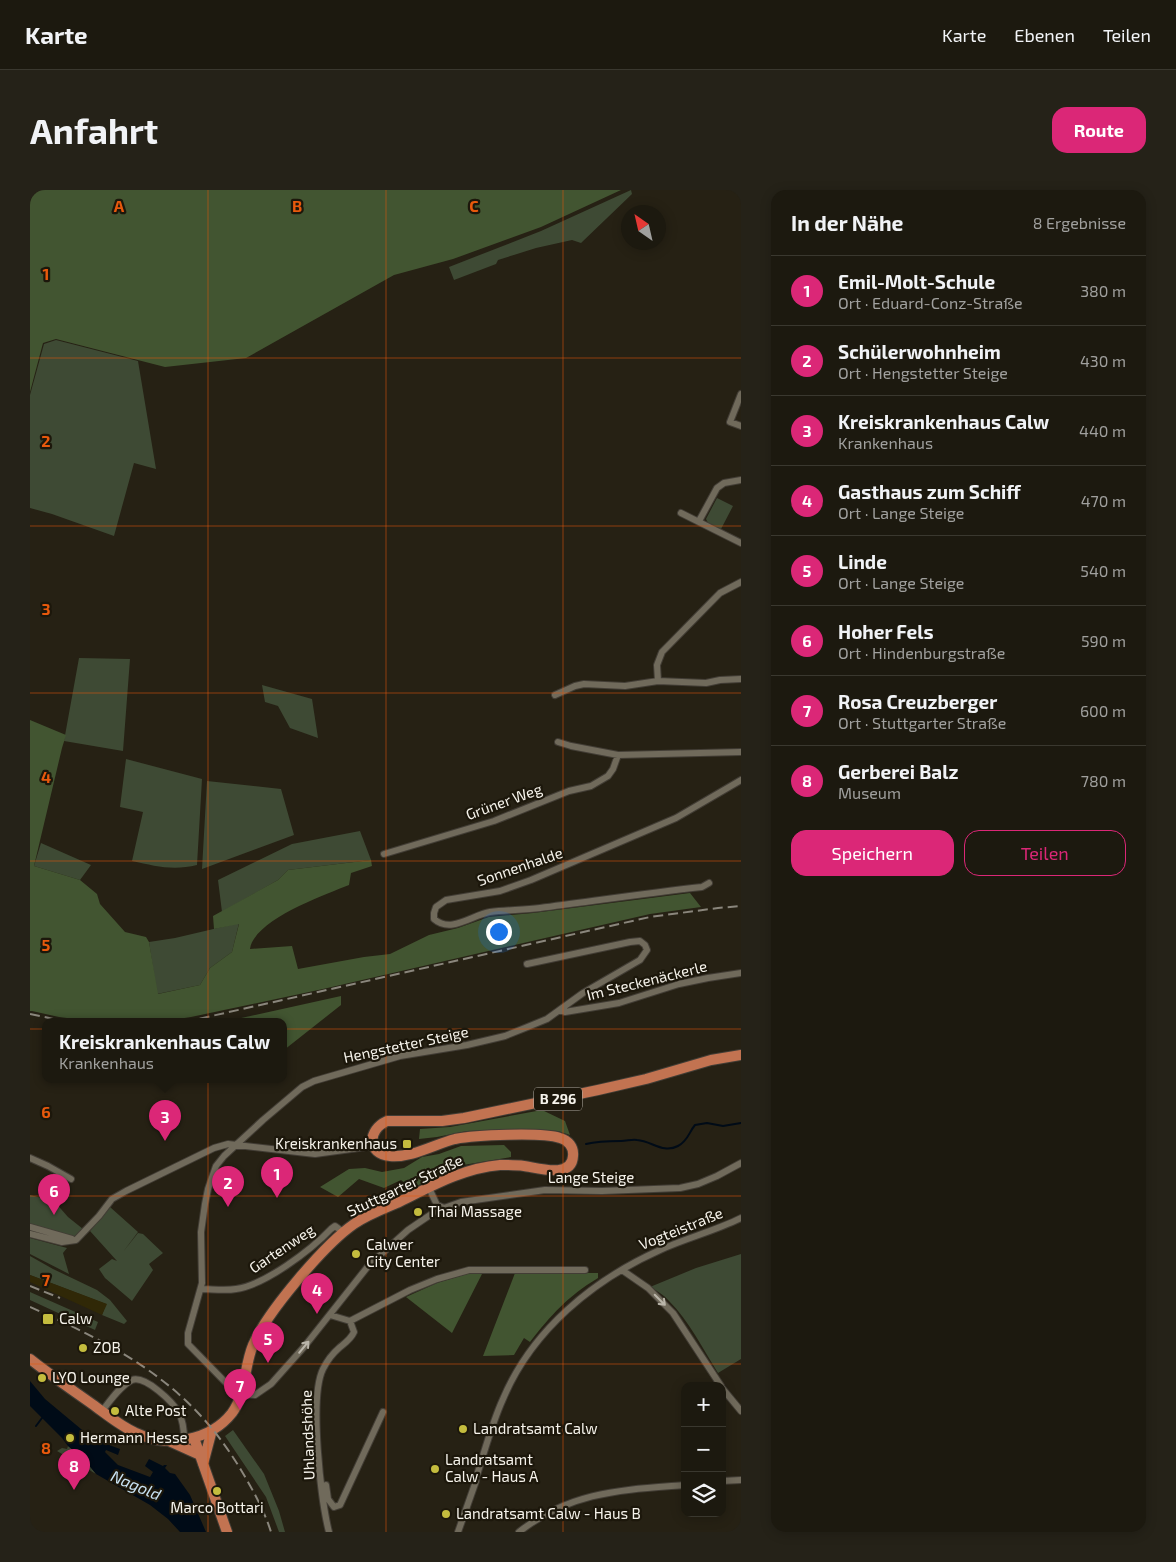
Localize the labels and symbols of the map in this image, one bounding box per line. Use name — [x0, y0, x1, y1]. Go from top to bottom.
text: A — [114, 196, 125, 215]
text: B — [292, 196, 302, 215]
text: C — [469, 196, 479, 215]
north arrow — [621, 205, 666, 250]
text: 1 — [43, 264, 49, 283]
text: 2 — [41, 431, 51, 450]
text: 3 — [41, 599, 51, 618]
text: 4 — [41, 767, 51, 786]
street label: Grüner Weg — [463, 779, 545, 823]
street label: Sonnenhalde — [475, 843, 565, 889]
your location — [486, 919, 512, 945]
text: 5 — [42, 935, 51, 954]
street label: Im Steckenäckerle — [585, 956, 709, 1004]
street label: Hengstetter Steige — [342, 1022, 470, 1066]
road number: B 296 — [534, 1088, 582, 1111]
pin: 3 — [149, 1100, 181, 1141]
text: 6 — [41, 1102, 51, 1121]
place label: Kreiskrankenhaus — [275, 1134, 397, 1152]
marker: Kreiskrankenhaus — [401, 1138, 413, 1150]
street label: Stuttgarter Straße — [344, 1150, 465, 1220]
pin: 1 — [261, 1157, 293, 1198]
pin: 2 — [212, 1166, 244, 1207]
street label: Lange Steige — [548, 1168, 634, 1186]
pin: 6 — [38, 1174, 70, 1215]
place label: Thai Massage — [428, 1202, 522, 1220]
street label: Vogteistraße — [636, 1203, 725, 1253]
marker: Thai Massage — [412, 1206, 424, 1218]
street label: Gartenweg — [245, 1219, 318, 1277]
place label: Calwer City Center — [366, 1235, 440, 1270]
marker: Calwer City Center — [350, 1248, 362, 1260]
text: 7 — [42, 1270, 51, 1289]
pin: 4 — [301, 1273, 333, 1314]
one-way arrow — [654, 1294, 667, 1306]
place label: Calw — [59, 1309, 92, 1327]
marker: Calw — [41, 1312, 55, 1326]
pin: 5 — [252, 1322, 284, 1363]
place label: ZOB — [93, 1338, 121, 1356]
one-way arrow — [298, 1340, 310, 1353]
marker: ZOB — [77, 1342, 89, 1354]
place label: LYO Lounge — [52, 1368, 130, 1386]
pin: 7 — [224, 1369, 256, 1410]
marker: LYO Lounge — [36, 1372, 48, 1384]
street label: Uhlandshöhe — [296, 1390, 318, 1480]
place label: Alte Post — [125, 1401, 187, 1419]
marker: Alte Post — [109, 1405, 121, 1417]
place label: Landratsamt Calw — [473, 1419, 598, 1437]
marker: Landratsamt Calw — [457, 1423, 469, 1435]
place label: Hermann Hesse — [80, 1428, 188, 1446]
marker: Hermann Hesse — [64, 1432, 76, 1444]
text: 8 — [41, 1438, 51, 1457]
pin: 8 — [58, 1449, 90, 1490]
place label: Landratsamt Calw - Haus A — [445, 1450, 539, 1485]
marker: Landratsamt Calw - Haus A — [429, 1463, 441, 1475]
water label: Nagold — [108, 1466, 164, 1504]
marker: Marco Bottari — [211, 1485, 223, 1497]
place label: Marco Bottari — [170, 1498, 264, 1516]
place label: Landratsamt Calw - Haus B — [456, 1504, 641, 1522]
marker: Landratsamt Calw - Haus B — [440, 1508, 452, 1520]

